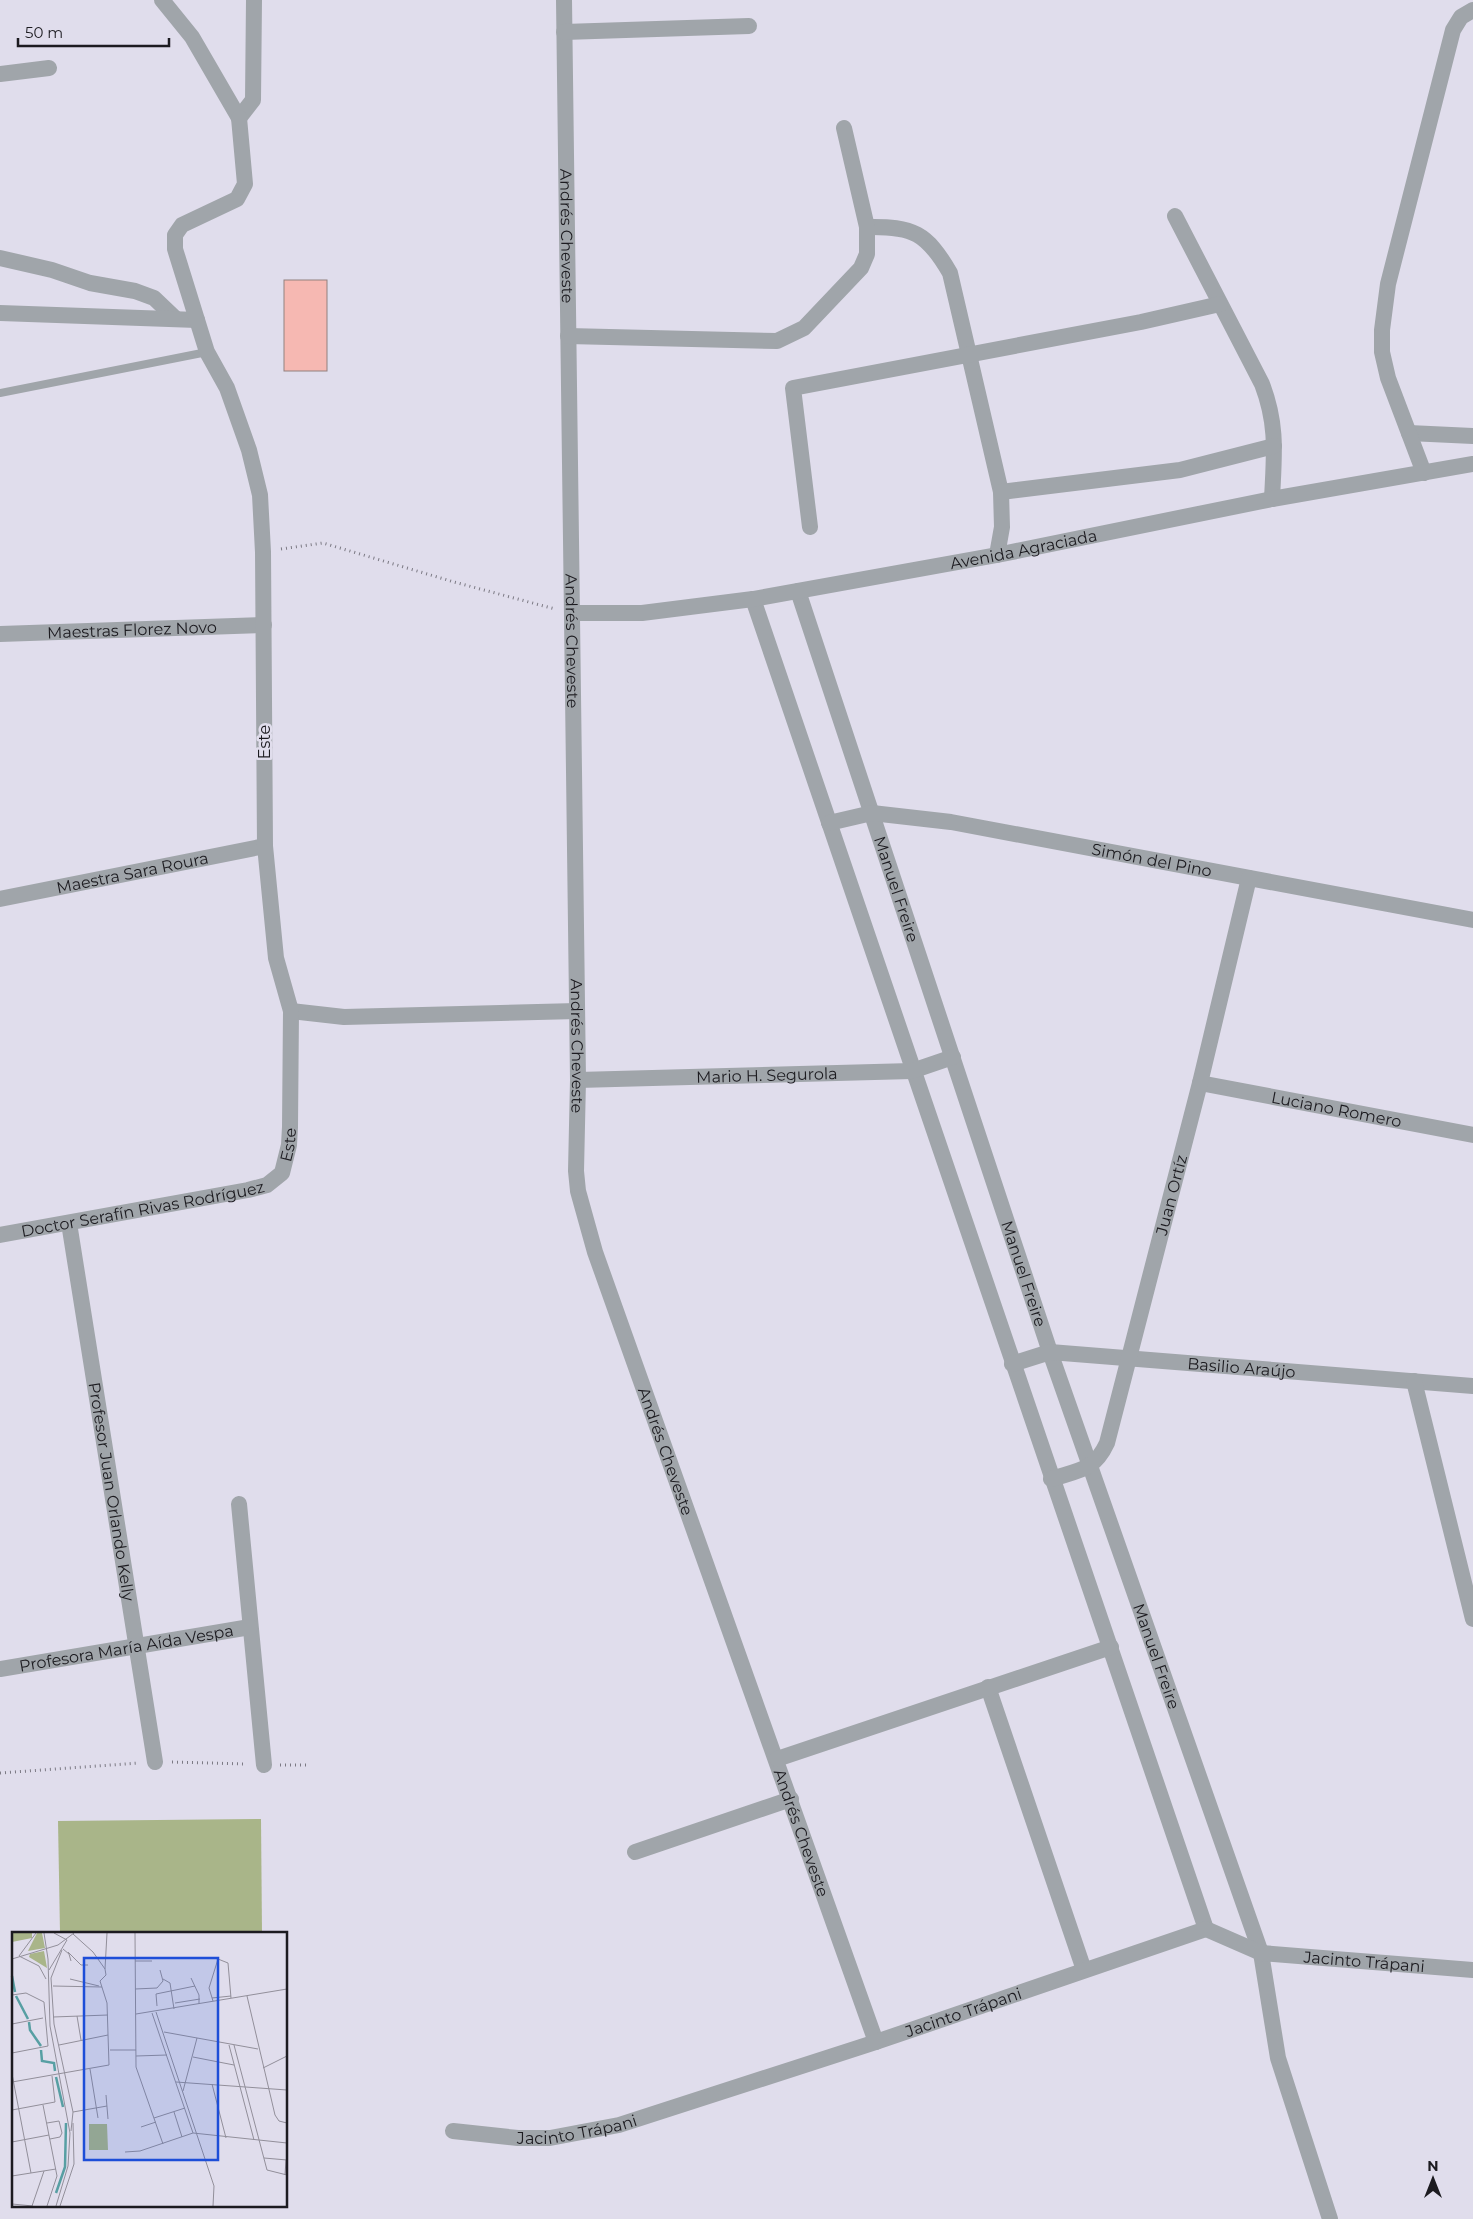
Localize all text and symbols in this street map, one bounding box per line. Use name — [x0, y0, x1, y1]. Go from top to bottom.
scale bar — [18, 15, 169, 47]
text: 50 m — [25, 23, 63, 42]
street label: Andrés Cheveste — [556, 169, 577, 303]
street label: Avenida Agraciada — [949, 526, 1099, 573]
street label: Andrés Cheveste — [561, 574, 582, 708]
street label: Maestras Florez Novo — [47, 618, 217, 642]
street label: Este — [255, 725, 274, 759]
street label: Manuel Freire — [870, 834, 923, 945]
street label: Simón del Pino — [1090, 840, 1213, 881]
street label: Maestra Sara Roura — [55, 849, 210, 897]
street label: Andrés Cheveste — [567, 979, 587, 1113]
street label: Mario H. Segurola — [696, 1064, 838, 1087]
street label: Luciano Romero — [1270, 1088, 1403, 1131]
street label: Este — [276, 1127, 300, 1164]
street label: Juan Ortíz — [1152, 1153, 1191, 1238]
street label: Doctor Serafín Rivas Rodríguez — [19, 1177, 267, 1241]
street label: Manuel Freire — [997, 1218, 1050, 1329]
street label: Basilio Araújo — [1187, 1354, 1296, 1382]
street label: Profesor Juan Orlando Kelly — [85, 1381, 138, 1603]
street label: Andrés Cheveste — [634, 1385, 697, 1518]
street label: Manuel Freire — [1129, 1601, 1184, 1712]
street label: Profesora María Aída Vespa — [18, 1621, 235, 1676]
street label: Andrés Cheveste — [770, 1766, 833, 1900]
inset map — [12, 1932, 288, 2206]
street label: Jacinto Trápani — [1302, 1947, 1425, 1976]
street label: Jacinto Trápani — [902, 1984, 1024, 2042]
street label: Jacinto Trápani — [516, 2111, 639, 2148]
north arrow — [1408, 2154, 1458, 2204]
text: N — [1427, 2157, 1439, 2175]

